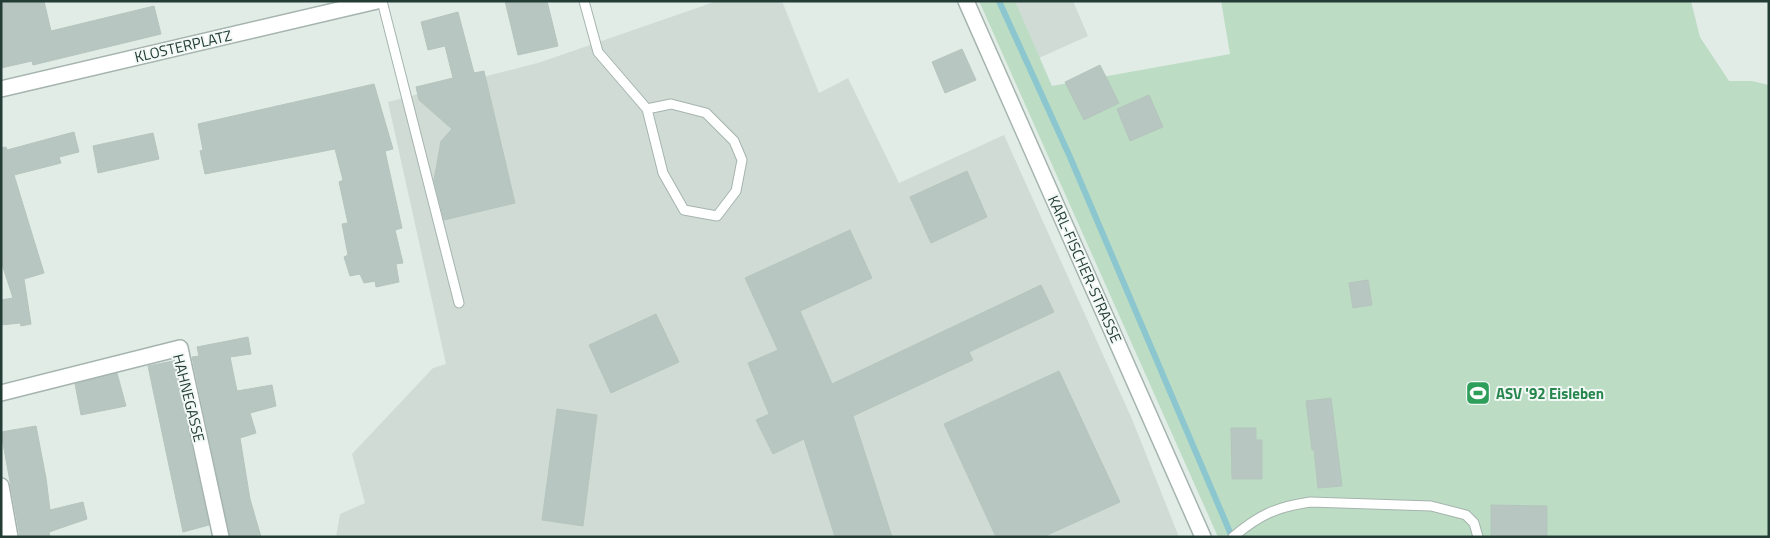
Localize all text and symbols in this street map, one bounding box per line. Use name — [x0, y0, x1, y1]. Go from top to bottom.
street label: KLOSTERPLATZ — [132, 24, 234, 68]
street label: KARL-FISCHER-STRASSE — [1042, 191, 1128, 347]
street label: HAHNEGASSE — [167, 351, 211, 445]
sports icon: ASV '92 Eisleben — [1465, 380, 1491, 406]
place label: ASV '92 Eisleben — [1496, 382, 1604, 405]

